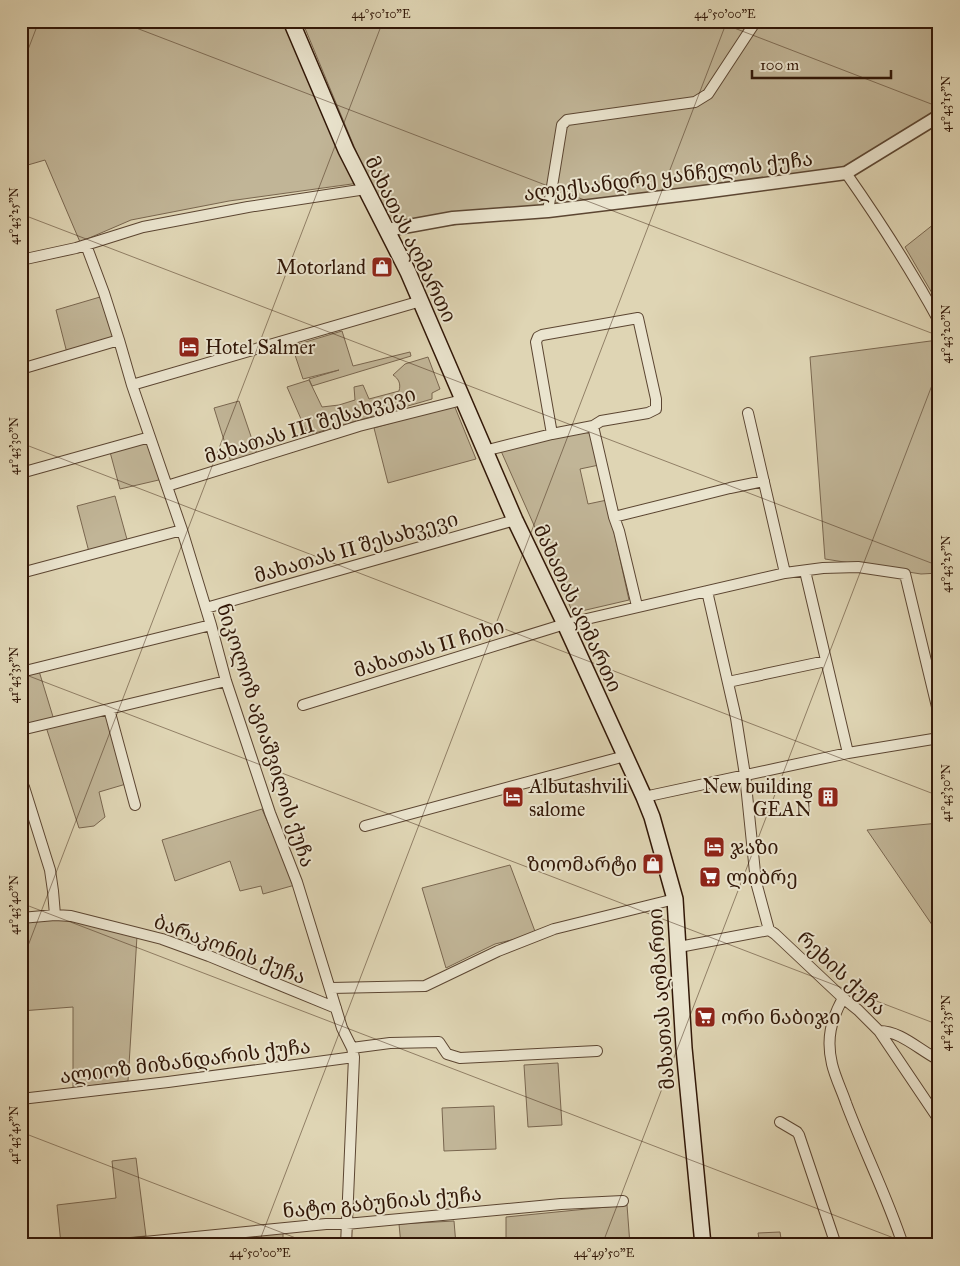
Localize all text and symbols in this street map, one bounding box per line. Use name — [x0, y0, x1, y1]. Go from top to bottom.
text: 44°50'10"E — [351, 7, 411, 21]
text: 44°50'00"E — [694, 7, 756, 21]
scale bar — [752, 48, 891, 80]
text: 100 m — [760, 56, 800, 74]
text: 41°43'15"N — [939, 76, 953, 132]
street label: ალექსანდრე ყანჩელის ქუჩა — [522, 146, 814, 206]
street label: მახათას აღმართი — [360, 152, 462, 326]
text: 41°43'25"N — [7, 187, 21, 245]
place label: Motorland — [276, 255, 366, 279]
shop icon: Motorland — [370, 255, 394, 279]
text: 41°43'20"N — [939, 305, 953, 363]
hotel icon: Hotel Salmer — [177, 335, 201, 359]
place label: Hotel Salmer — [205, 335, 316, 359]
street label: მახათას III შესახვევი — [201, 381, 419, 469]
text: 41°43'30"N — [7, 417, 21, 475]
street label: მახათას II შესახვევი — [251, 506, 461, 588]
street label: მახათას აღმართი — [529, 520, 627, 696]
text: 41°43'25"N — [939, 535, 953, 593]
street label: ნიკოლოზ აგიაშვილის ქუჩა — [212, 600, 320, 870]
street label: მახათას II ჩიხი — [351, 614, 507, 682]
text: 41°43'35"N — [7, 647, 21, 703]
text: 41°43'30"N — [939, 764, 953, 822]
place label: Albutashvili salome — [528, 774, 628, 821]
place label: New building GEAN — [703, 774, 813, 821]
hotel icon: Albutashvili salome — [501, 785, 525, 809]
building icon: New building GEAN — [816, 785, 840, 809]
hotel icon: ჯაზი — [702, 835, 726, 859]
place label: ჯაზი — [730, 835, 779, 859]
place label: ზოომარტი — [527, 852, 637, 876]
shop icon: ზოომარტი — [641, 852, 665, 876]
supermarket icon: ლიბრე — [698, 865, 722, 889]
place label: ლიბრე — [726, 865, 798, 889]
text: 41°43'40"N — [7, 875, 21, 935]
street label: მახათას აღმართი — [643, 907, 679, 1091]
street label: ბარაკონის ქუჩა — [151, 909, 309, 989]
street label: რეხის ქუჩა — [792, 926, 892, 1020]
text: 41°43'35"N — [939, 995, 953, 1051]
supermarket icon: ორი ნაბიჯი — [693, 1005, 717, 1029]
place label: ორი ნაბიჯი — [721, 1005, 841, 1029]
street label: ალიოზ მიზანდარის ქუჩა — [58, 1034, 312, 1088]
text: 41°43'45"N — [7, 1106, 21, 1164]
street label: ნატო გაბუნიას ქუჩა — [281, 1181, 483, 1223]
text: 44°50'00"E — [229, 1246, 291, 1260]
text: 44°49'50"E — [574, 1246, 635, 1260]

